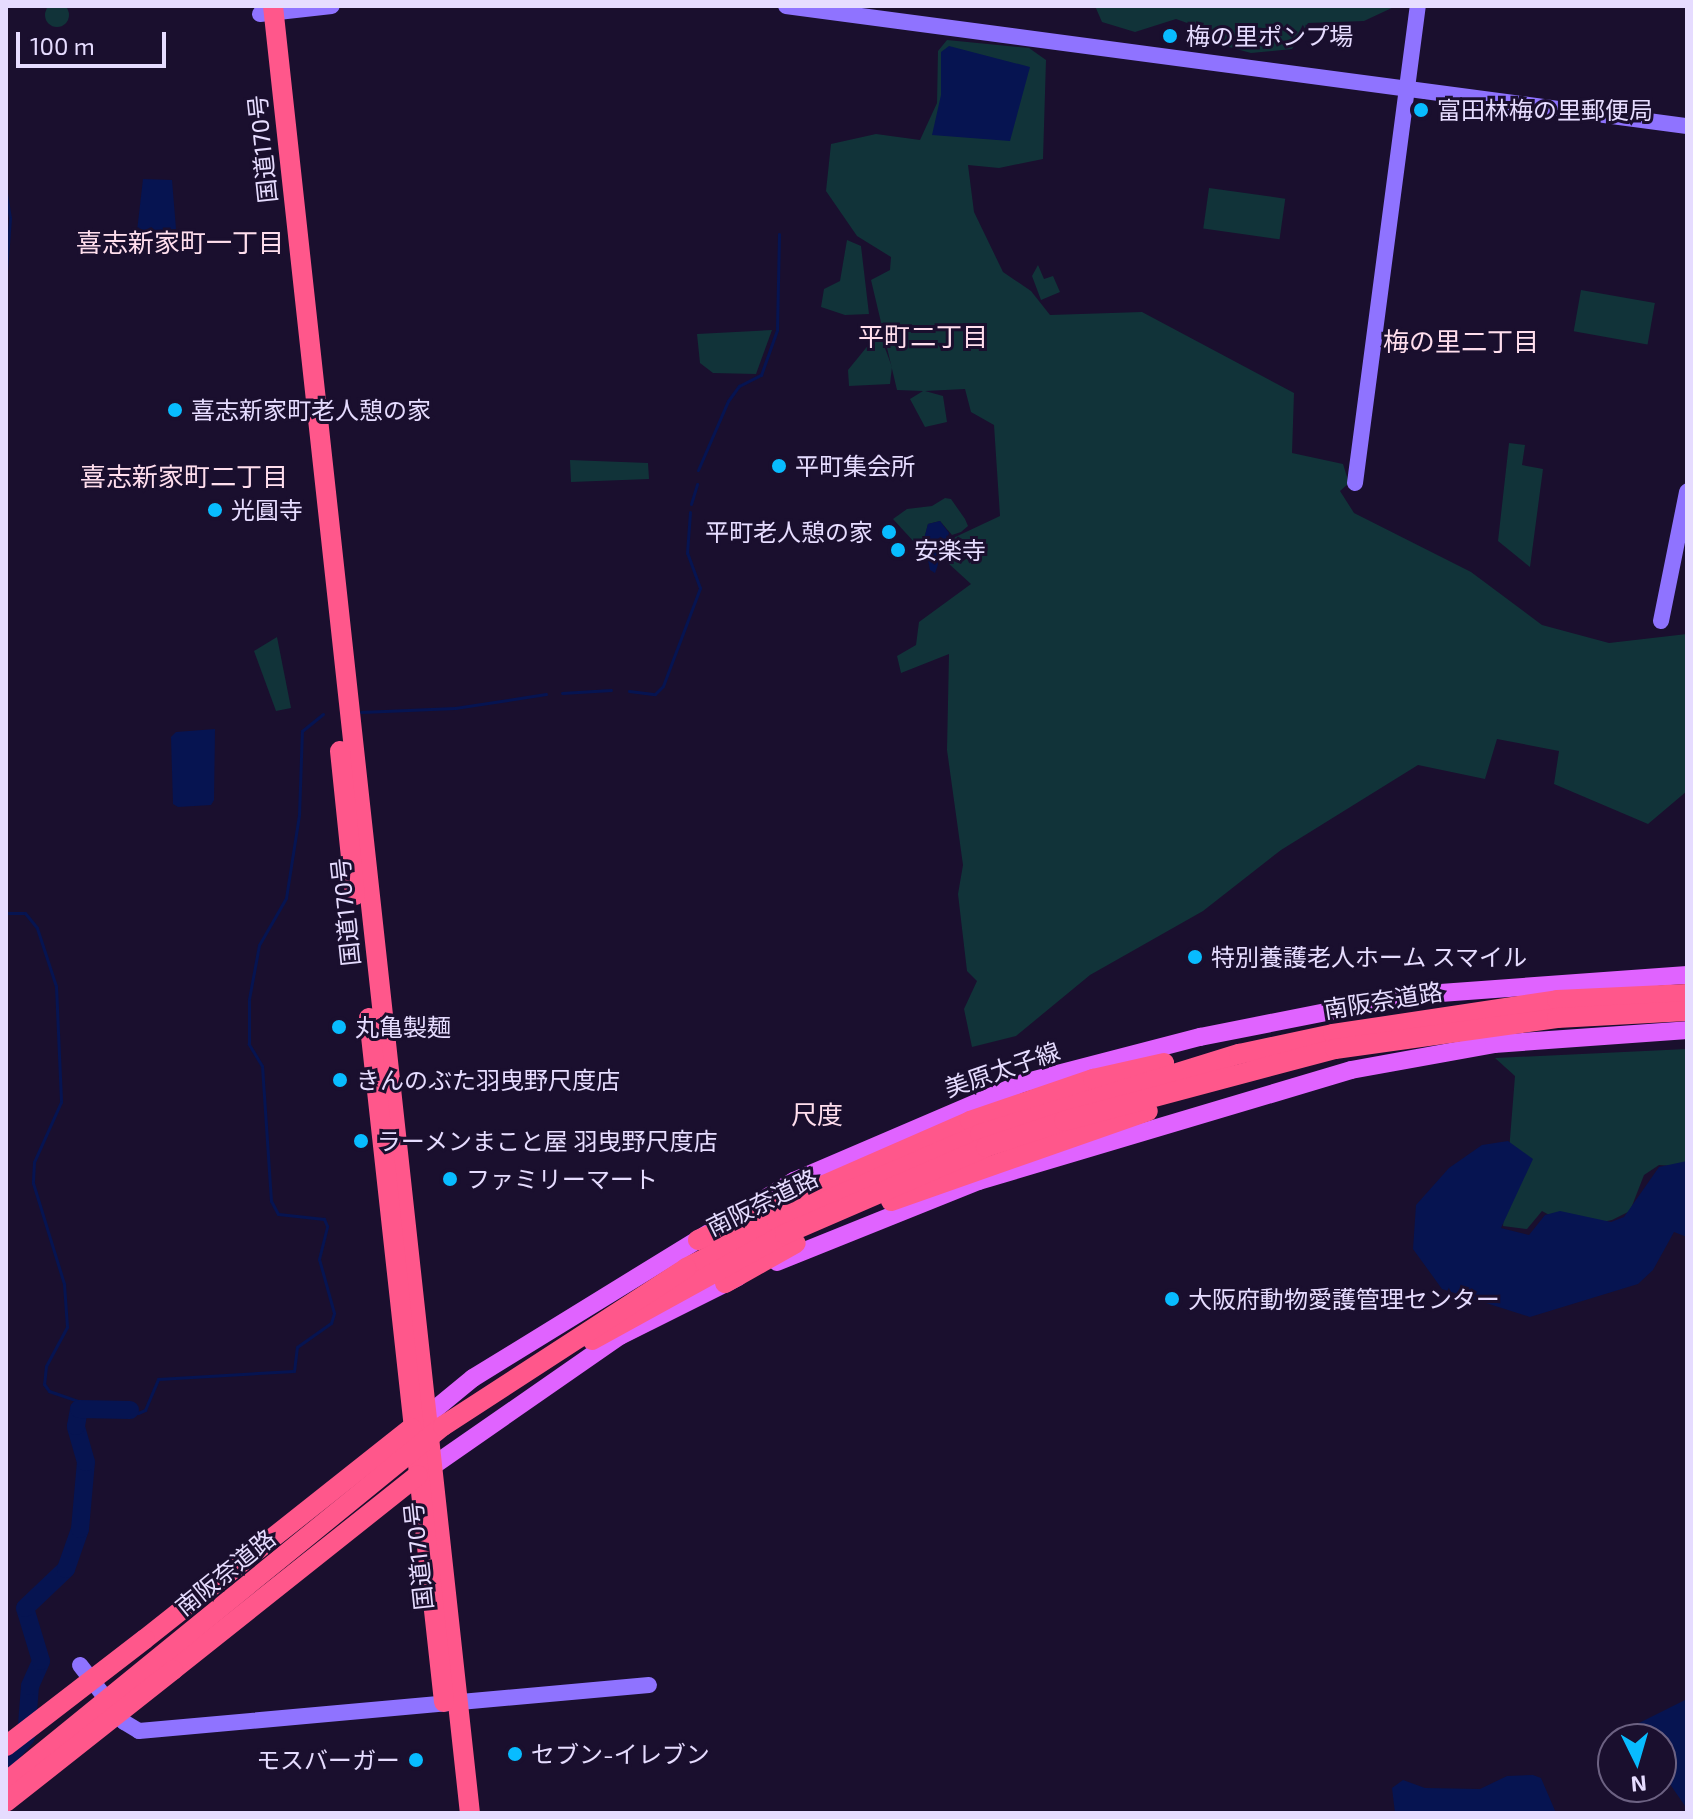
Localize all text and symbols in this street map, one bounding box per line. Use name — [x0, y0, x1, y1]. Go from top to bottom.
scale bar — [20, 16, 170, 66]
place label: 梅の里ポンプ場 — [1186, 22, 1354, 50]
marker: 梅の里ポンプ場 — [1161, 27, 1179, 45]
text: 100 m — [30, 31, 95, 60]
street label: 国道170号 — [242, 94, 282, 204]
place label: 富田林梅の里郵便局 — [1437, 96, 1653, 124]
marker: 富田林梅の里郵便局 — [1412, 101, 1430, 119]
district label: 喜志新家町一丁目 — [76, 226, 284, 258]
district label: 平町二丁目 — [858, 320, 988, 352]
district label: 梅の里二丁目 — [1383, 325, 1539, 357]
place label: 喜志新家町老人憩の家 — [191, 396, 431, 424]
marker: 喜志新家町老人憩の家 — [166, 401, 184, 419]
place label: 平町集会所 — [795, 452, 915, 480]
marker: 平町集会所 — [770, 457, 788, 475]
district label: 喜志新家町二丁目 — [80, 460, 288, 492]
place label: 光圓寺 — [231, 496, 303, 524]
marker: 光圓寺 — [206, 501, 224, 519]
place label: 平町老人憩の家 — [705, 518, 873, 546]
marker: 平町老人憩の家 — [880, 523, 898, 541]
place label: 安楽寺 — [914, 536, 986, 564]
marker: 安楽寺 — [889, 541, 907, 559]
street label: 国道170号 — [325, 857, 365, 967]
place label: 特別養護老人ホーム スマイル — [1211, 943, 1528, 971]
marker: 特別養護老人ホーム スマイル — [1186, 948, 1204, 966]
street label: 南阪奈道路 — [1321, 976, 1445, 1024]
place label: 丸亀製麺 — [355, 1013, 451, 1041]
marker: 丸亀製麺 — [330, 1018, 348, 1036]
street label: 美原太子線 — [941, 1036, 1063, 1102]
place label: きんのぶた羽曳野尺度店 — [356, 1066, 620, 1094]
marker: きんのぶた羽曳野尺度店 — [331, 1071, 349, 1089]
district label: 尺度 — [791, 1098, 843, 1130]
place label: ラーメンまこと屋 羽曳野尺度店 — [377, 1127, 718, 1155]
marker: ラーメンまこと屋 羽曳野尺度店 — [352, 1132, 370, 1150]
street label: 南阪奈道路 — [702, 1163, 822, 1241]
place label: ファミリーマート — [466, 1165, 658, 1193]
marker: ファミリーマート — [441, 1170, 459, 1188]
place label: 大阪府動物愛護管理センター — [1188, 1285, 1500, 1313]
marker: 大阪府動物愛護管理センター — [1163, 1290, 1181, 1308]
street label: 国道170号 — [398, 1501, 438, 1611]
street label: 南阪奈道路 — [169, 1523, 281, 1621]
north arrow — [1597, 1723, 1677, 1803]
place label: セブン-イレブン — [531, 1740, 710, 1768]
marker: セブン-イレブン — [506, 1745, 524, 1763]
place label: モスバーガー — [256, 1746, 400, 1774]
marker: モスバーガー — [407, 1751, 425, 1769]
text: N — [1630, 1771, 1648, 1799]

